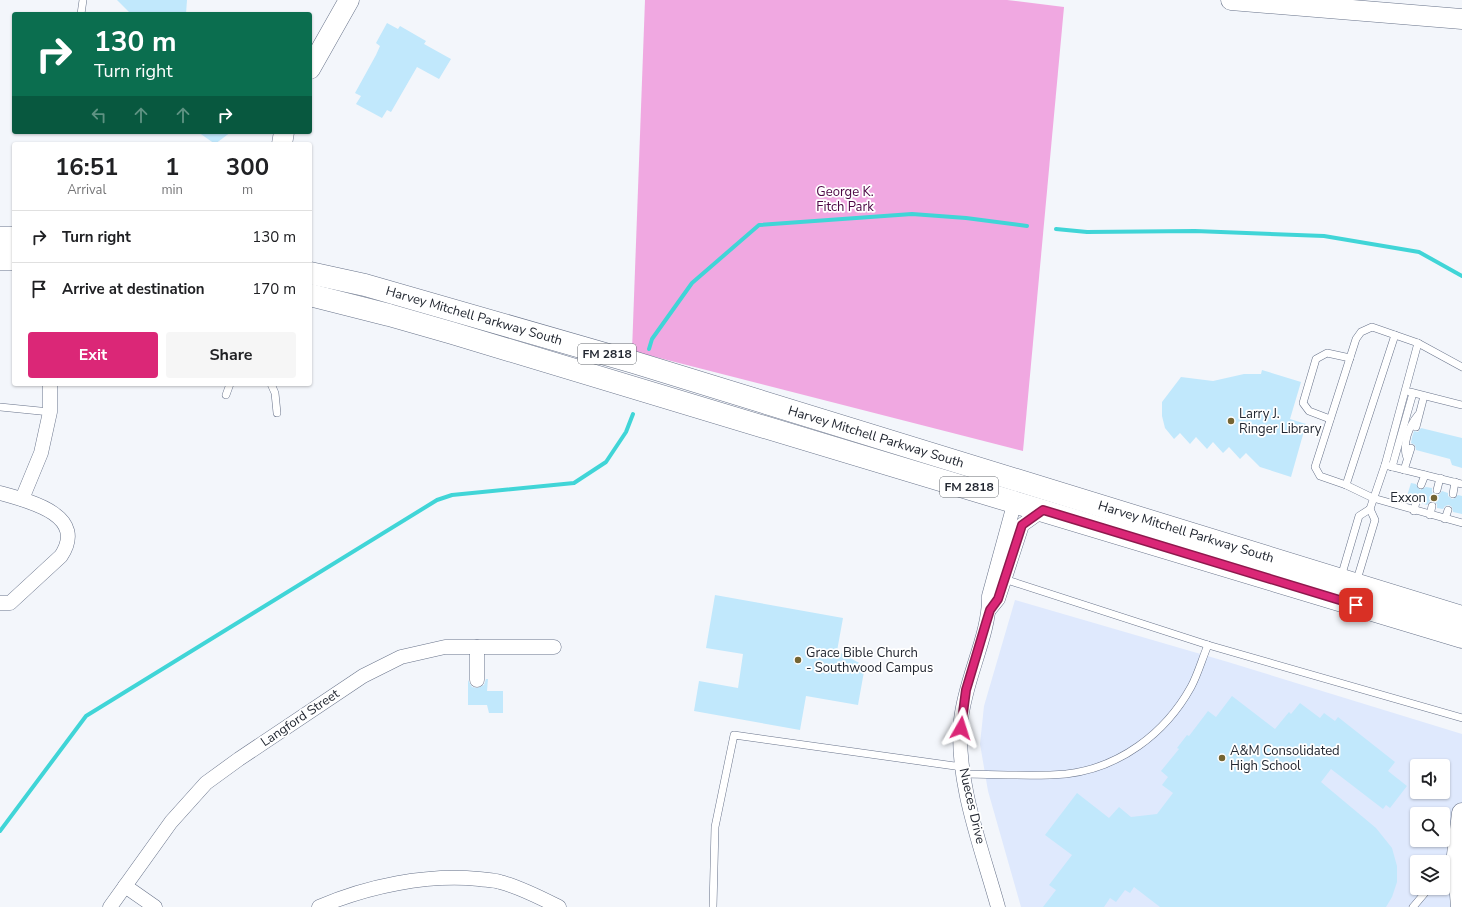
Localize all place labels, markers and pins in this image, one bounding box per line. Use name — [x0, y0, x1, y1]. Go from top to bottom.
place label: Larry J. Ringer Library — [1239, 405, 1322, 438]
marker: Larry J. Ringer Library — [1226, 416, 1236, 426]
place label: Exxon — [1390, 489, 1426, 507]
marker: Exxon — [1429, 493, 1439, 503]
pin — [1339, 588, 1373, 622]
place label: Grace Bible Church - Southwood Campus — [806, 644, 933, 677]
marker: Grace Bible Church - Southwood Campus — [793, 655, 803, 665]
place label: A&M Consolidated High School — [1230, 742, 1340, 775]
marker: A&M Consolidated High School — [1217, 753, 1227, 763]

